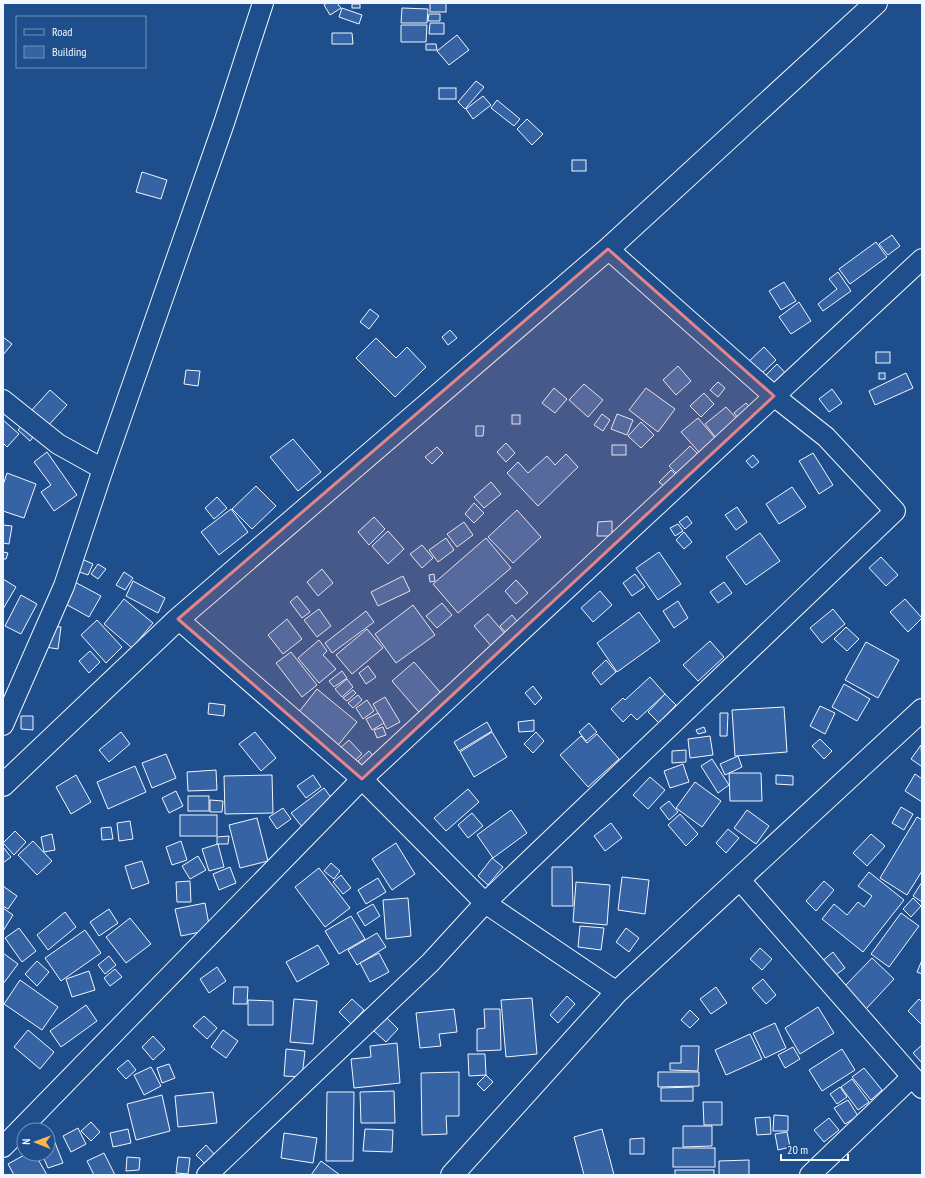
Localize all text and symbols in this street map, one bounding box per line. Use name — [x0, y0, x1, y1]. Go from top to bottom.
legend — [16, 16, 146, 68]
text: Road — [52, 24, 72, 39]
text: Building — [52, 44, 87, 59]
north arrow — [16, 1122, 56, 1162]
scale bar — [781, 1136, 848, 1162]
text: N — [19, 1139, 33, 1145]
text: 20 m — [787, 1142, 808, 1157]

